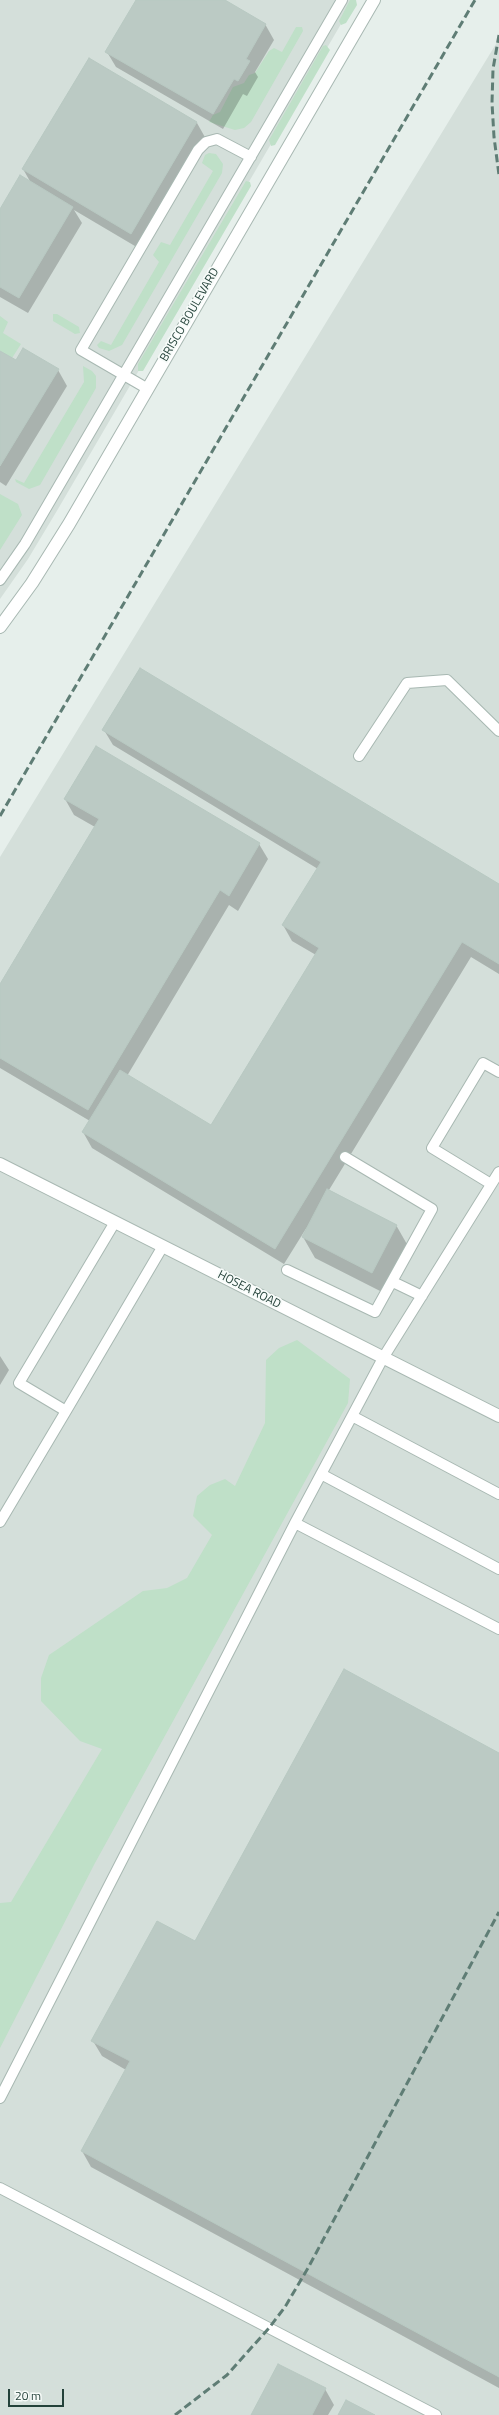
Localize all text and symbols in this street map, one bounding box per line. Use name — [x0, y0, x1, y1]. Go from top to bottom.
street label: BRISCO BOULEVARD — [157, 266, 223, 364]
street label: HOSEA ROAD — [215, 1268, 283, 1312]
scale bar — [10, 2381, 66, 2407]
text: 20 m — [15, 2386, 41, 2405]

